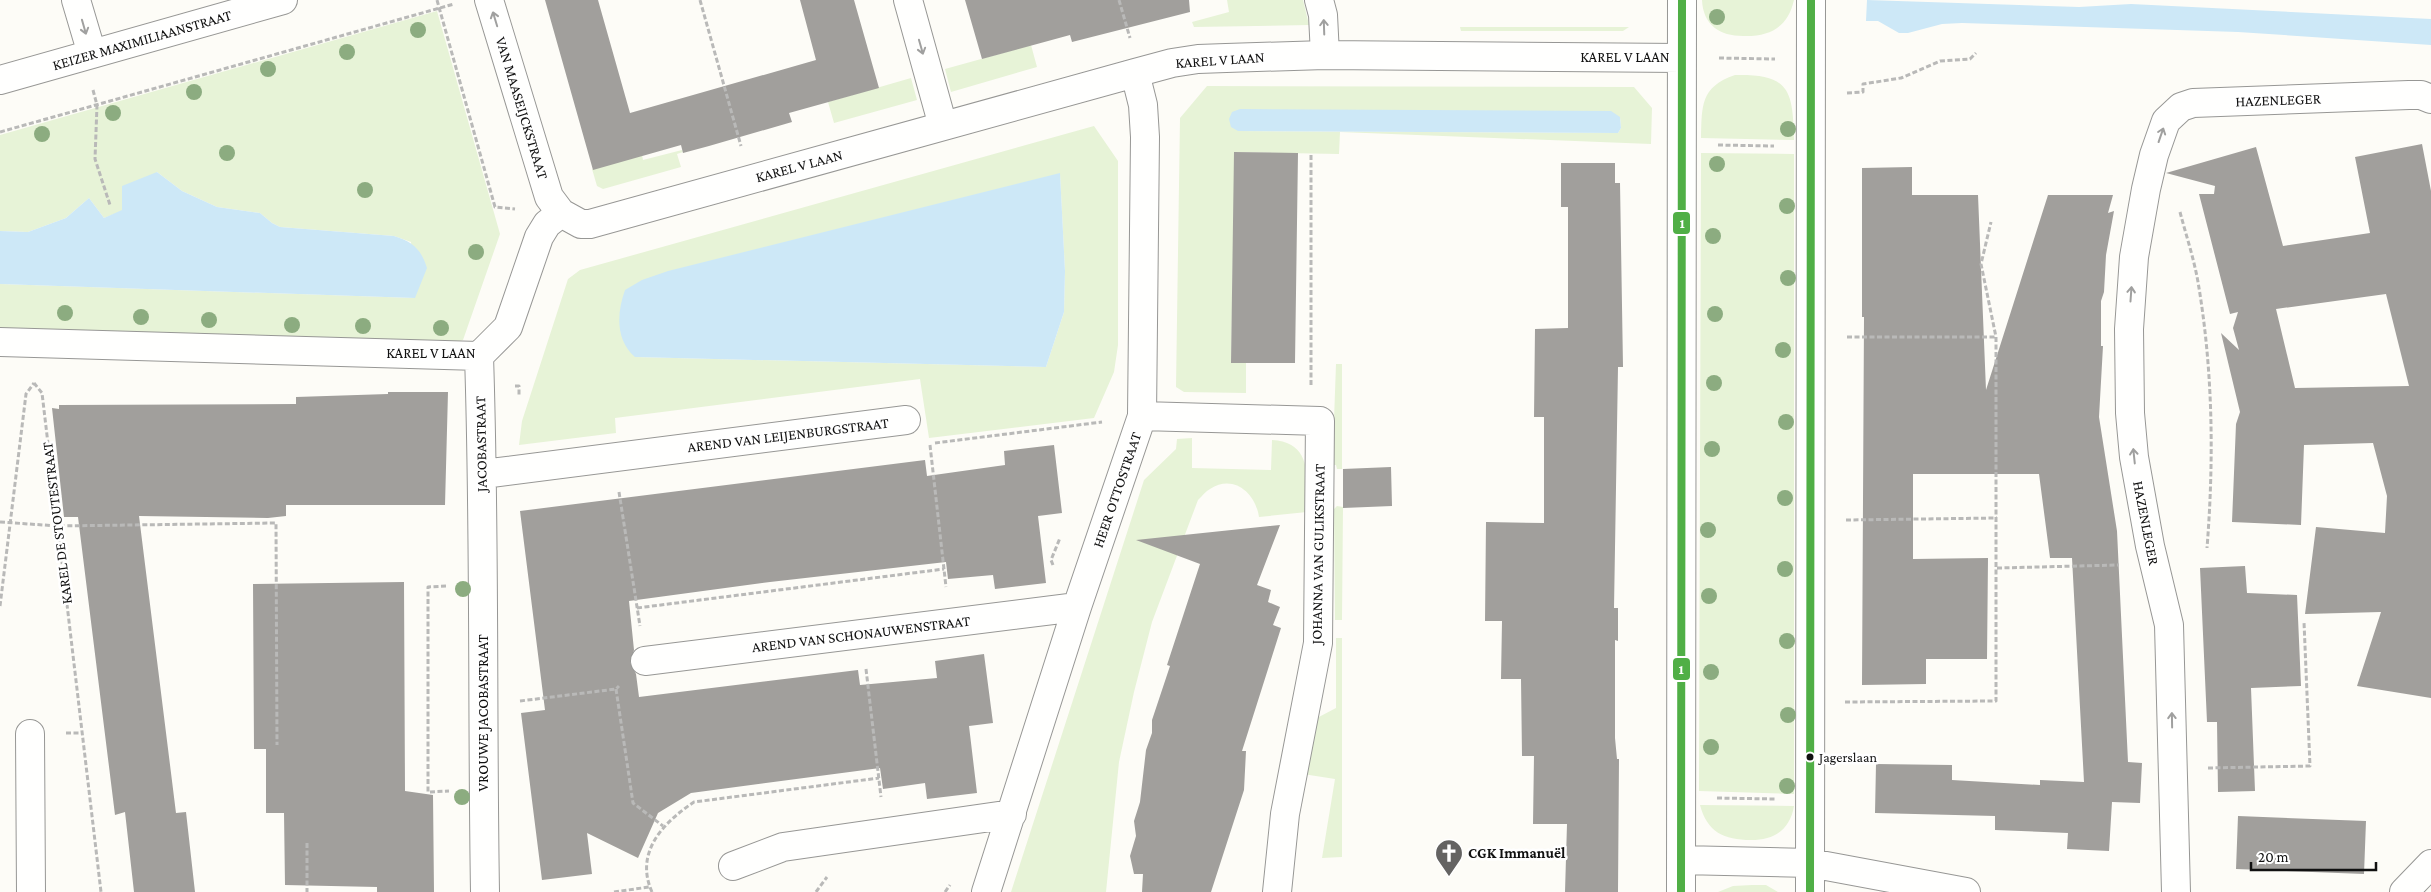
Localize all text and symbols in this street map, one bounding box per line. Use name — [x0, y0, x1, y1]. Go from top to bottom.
street label: KEIZER MAXIMILIAANSTRAAT — [51, 7, 233, 73]
one-way arrow — [489, 12, 499, 28]
one-way arrow — [79, 19, 89, 35]
one-way arrow — [1319, 20, 1328, 36]
street label: VAN MAASEIJCKSTRAAT — [492, 35, 551, 181]
one-way arrow — [917, 38, 926, 54]
street label: KAREL V LAAN — [1175, 49, 1265, 71]
street label: KAREL V LAAN — [1580, 49, 1670, 65]
street label: HAZENLEGER — [2235, 90, 2322, 109]
one-way arrow — [2157, 128, 2166, 143]
street label: KAREL V LAAN — [754, 147, 844, 185]
line badge: 1 — [1672, 211, 1691, 235]
text: 1 — [1679, 215, 1685, 231]
one-way arrow — [2126, 286, 2135, 302]
street label: KAREL V LAAN — [386, 345, 476, 361]
street label: JACOBASTRAAT — [472, 396, 491, 494]
street label: AREND VAN LEIJENBURGSTRAAT — [686, 415, 890, 456]
street label: HEER OTTOSTRAAT — [1090, 430, 1144, 550]
street label: KAREL DE STOUTESTRAAT — [39, 441, 75, 605]
one-way arrow — [2129, 449, 2139, 465]
street label: JOHANNA VAN GULIKSTRAAT — [1308, 464, 1329, 646]
street label: HAZENLEGER — [2130, 479, 2162, 567]
street label: AREND VAN SCHONAUWENSTRAAT — [751, 613, 971, 655]
street label: VROUWE JACOBASTRAAT — [475, 634, 492, 792]
line badge: 1 — [1672, 657, 1691, 681]
text: 1 — [1678, 661, 1684, 677]
one-way arrow — [2167, 712, 2176, 728]
place label: Jagerslaan — [1817, 749, 1877, 765]
marker: Jagerslaan — [1805, 752, 1815, 762]
church icon: CGK Immanuël — [1434, 838, 1464, 877]
scale bar — [2251, 840, 2376, 872]
place label: CGK Immanuël — [1468, 845, 1566, 861]
text: 20 m — [2258, 849, 2289, 865]

